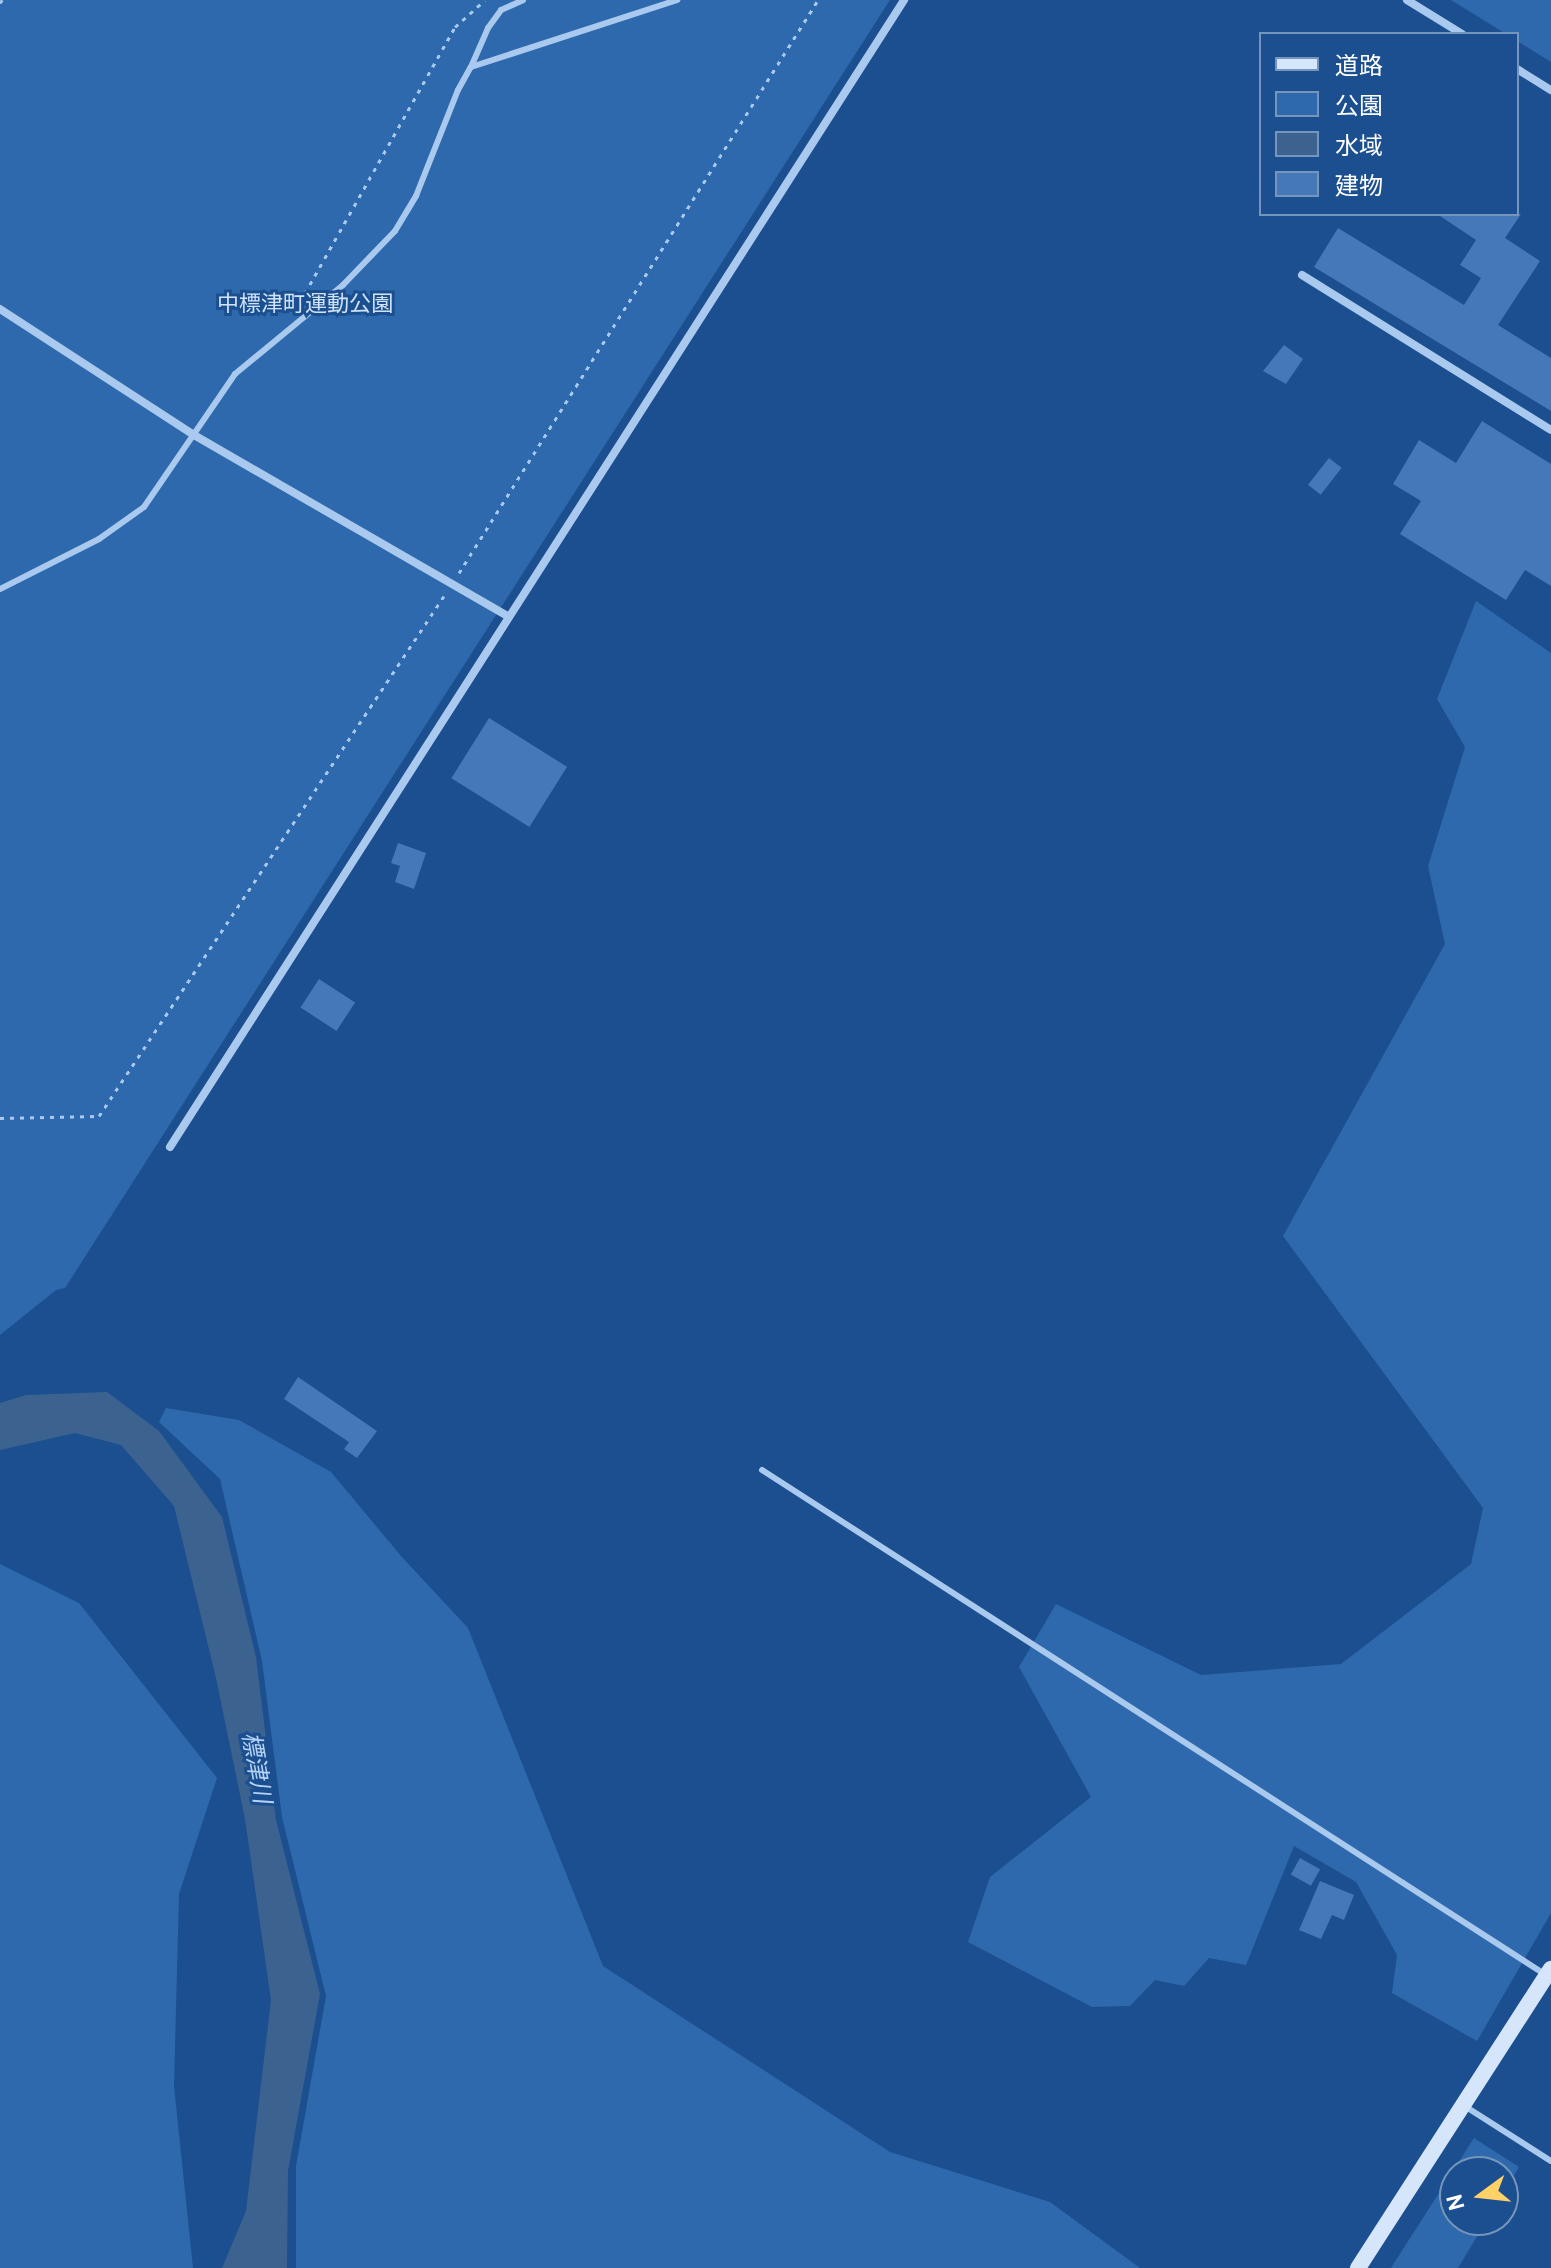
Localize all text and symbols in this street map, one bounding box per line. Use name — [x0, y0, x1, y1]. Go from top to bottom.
legend — [1259, 32, 1519, 216]
text: 道路 — [1335, 53, 1383, 83]
text: 公園 — [1335, 93, 1383, 123]
text: 水域 — [1335, 133, 1383, 163]
text: 建物 — [1335, 173, 1383, 203]
park label: 中標津町運動公園 — [217, 293, 393, 319]
water label: 標津川 — [234, 1730, 274, 1806]
north arrow — [1439, 2156, 1519, 2236]
text: N — [1442, 2191, 1472, 2213]

